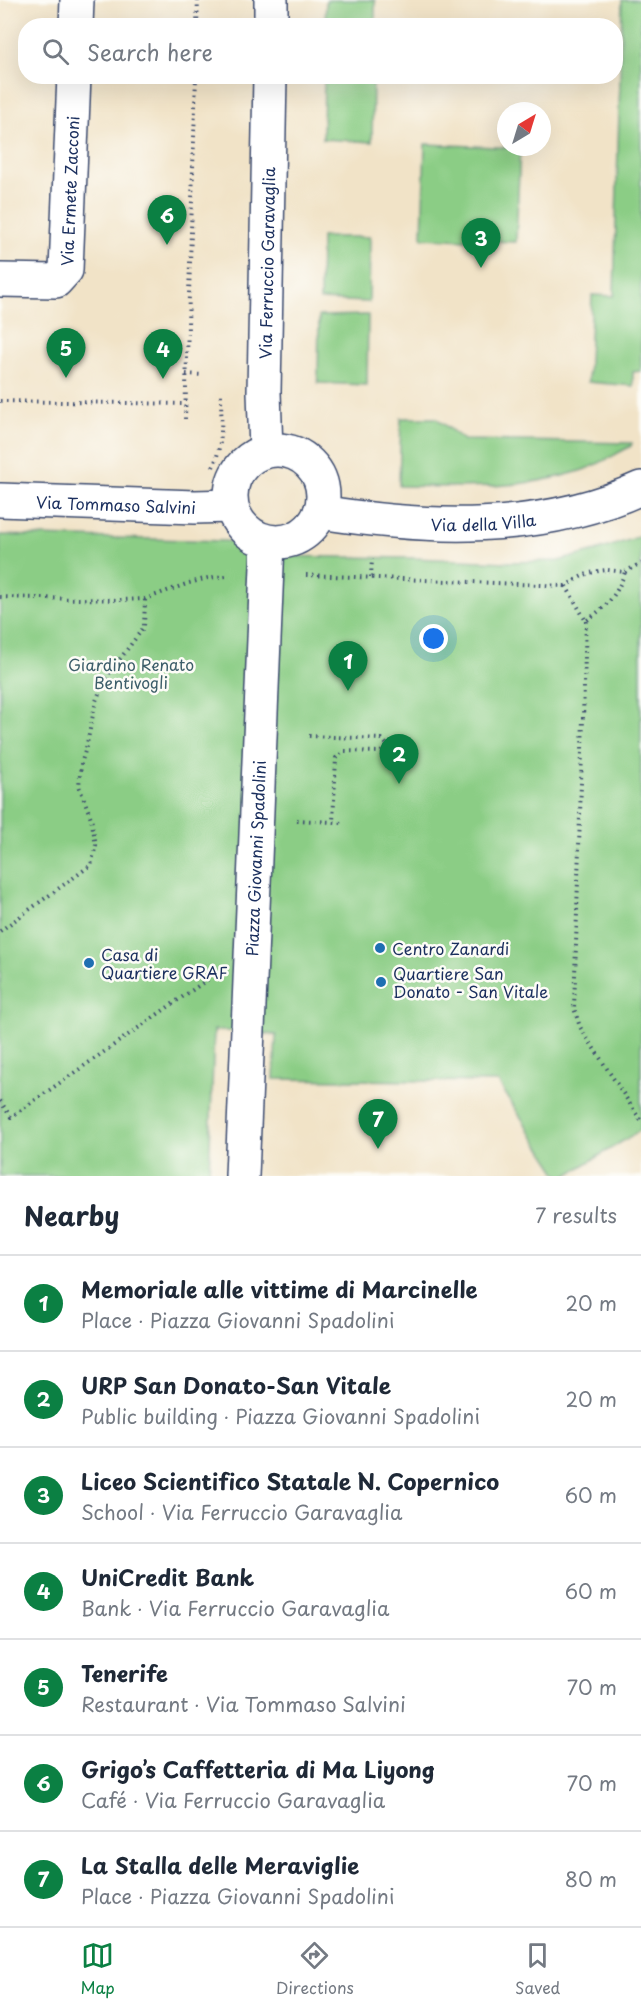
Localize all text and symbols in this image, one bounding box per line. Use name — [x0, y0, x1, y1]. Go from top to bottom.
search box — [18, 18, 623, 84]
icon: search — [39, 35, 72, 68]
text: Search here — [87, 35, 213, 68]
north arrow — [497, 102, 551, 156]
street label: Via Ermete Zacconi — [54, 115, 84, 267]
street label: Via Ferruccio Garavaglia — [253, 167, 280, 359]
pin: 6 — [148, 196, 186, 245]
pin: 3 — [462, 218, 500, 268]
pin: 5 — [46, 328, 86, 378]
pin: 4 — [144, 330, 182, 379]
street label: Via Tommaso Salvini — [36, 489, 196, 519]
street label: Via della Villa — [430, 507, 538, 536]
your location — [419, 624, 448, 653]
pin: 1 — [328, 642, 368, 691]
park label: Giardino Renato Bentivogli — [68, 652, 194, 694]
pin: 2 — [380, 734, 418, 784]
street label: Piazza Giovanni Spadolini — [239, 760, 271, 957]
place label: Centro Zanardi — [392, 936, 509, 960]
marker: Centro Zanardi — [373, 941, 387, 955]
place label: Casa di Quartiere GRAF — [101, 942, 228, 984]
marker: Casa di Quartiere GRAF — [82, 956, 96, 970]
place label: Quartiere San Donato - San Vitale — [393, 961, 548, 1003]
marker: Quartiere San Donato - San Vitale — [374, 975, 388, 989]
pin: 7 — [358, 1100, 398, 1149]
text: Nearby — [24, 1196, 119, 1235]
text: 7 results — [535, 1200, 617, 1230]
text: Memoriale alle vittime di Marcinelle — [81, 1272, 478, 1305]
text: 1 — [39, 1288, 48, 1318]
text: 20 m — [565, 1288, 617, 1318]
text: Place · Piazza Giovanni Spadolini — [81, 1305, 395, 1335]
text: URP San Donato-San Vitale — [81, 1368, 391, 1401]
text: 2 — [36, 1384, 51, 1414]
text: 20 m — [565, 1384, 617, 1414]
text: Public building · Piazza Giovanni Spadolini — [81, 1401, 480, 1431]
text: Liceo Scientifico Statale N. Copernico — [81, 1464, 499, 1497]
text: 3 — [37, 1480, 50, 1510]
text: 60 m — [565, 1480, 617, 1510]
text: School · Via Ferruccio Garavaglia — [81, 1497, 402, 1527]
text: UniCredit Bank — [81, 1560, 254, 1593]
text: 4 — [37, 1576, 50, 1606]
text: 60 m — [565, 1576, 617, 1606]
text: Bank · Via Ferruccio Garavaglia — [81, 1593, 389, 1623]
text: Tenerife — [81, 1656, 168, 1689]
text: 5 — [37, 1672, 50, 1702]
text: 70 m — [567, 1672, 617, 1702]
text: Restaurant · Via Tommaso Salvini — [81, 1689, 406, 1719]
text: Grigo’s Caffetteria di Ma Liyong — [81, 1752, 435, 1785]
text: 6 — [36, 1768, 51, 1798]
text: 70 m — [567, 1768, 617, 1798]
text: Café · Via Ferruccio Garavaglia — [81, 1785, 385, 1815]
text: La Stalla delle Meraviglie — [81, 1848, 359, 1881]
text: 7 — [38, 1864, 49, 1894]
text: 80 m — [565, 1864, 617, 1894]
text: Place · Piazza Giovanni Spadolini — [81, 1881, 395, 1911]
tab: Map — [81, 1939, 115, 1999]
tab: Directions — [276, 1939, 354, 1999]
tab: Saved — [515, 1939, 560, 1999]

